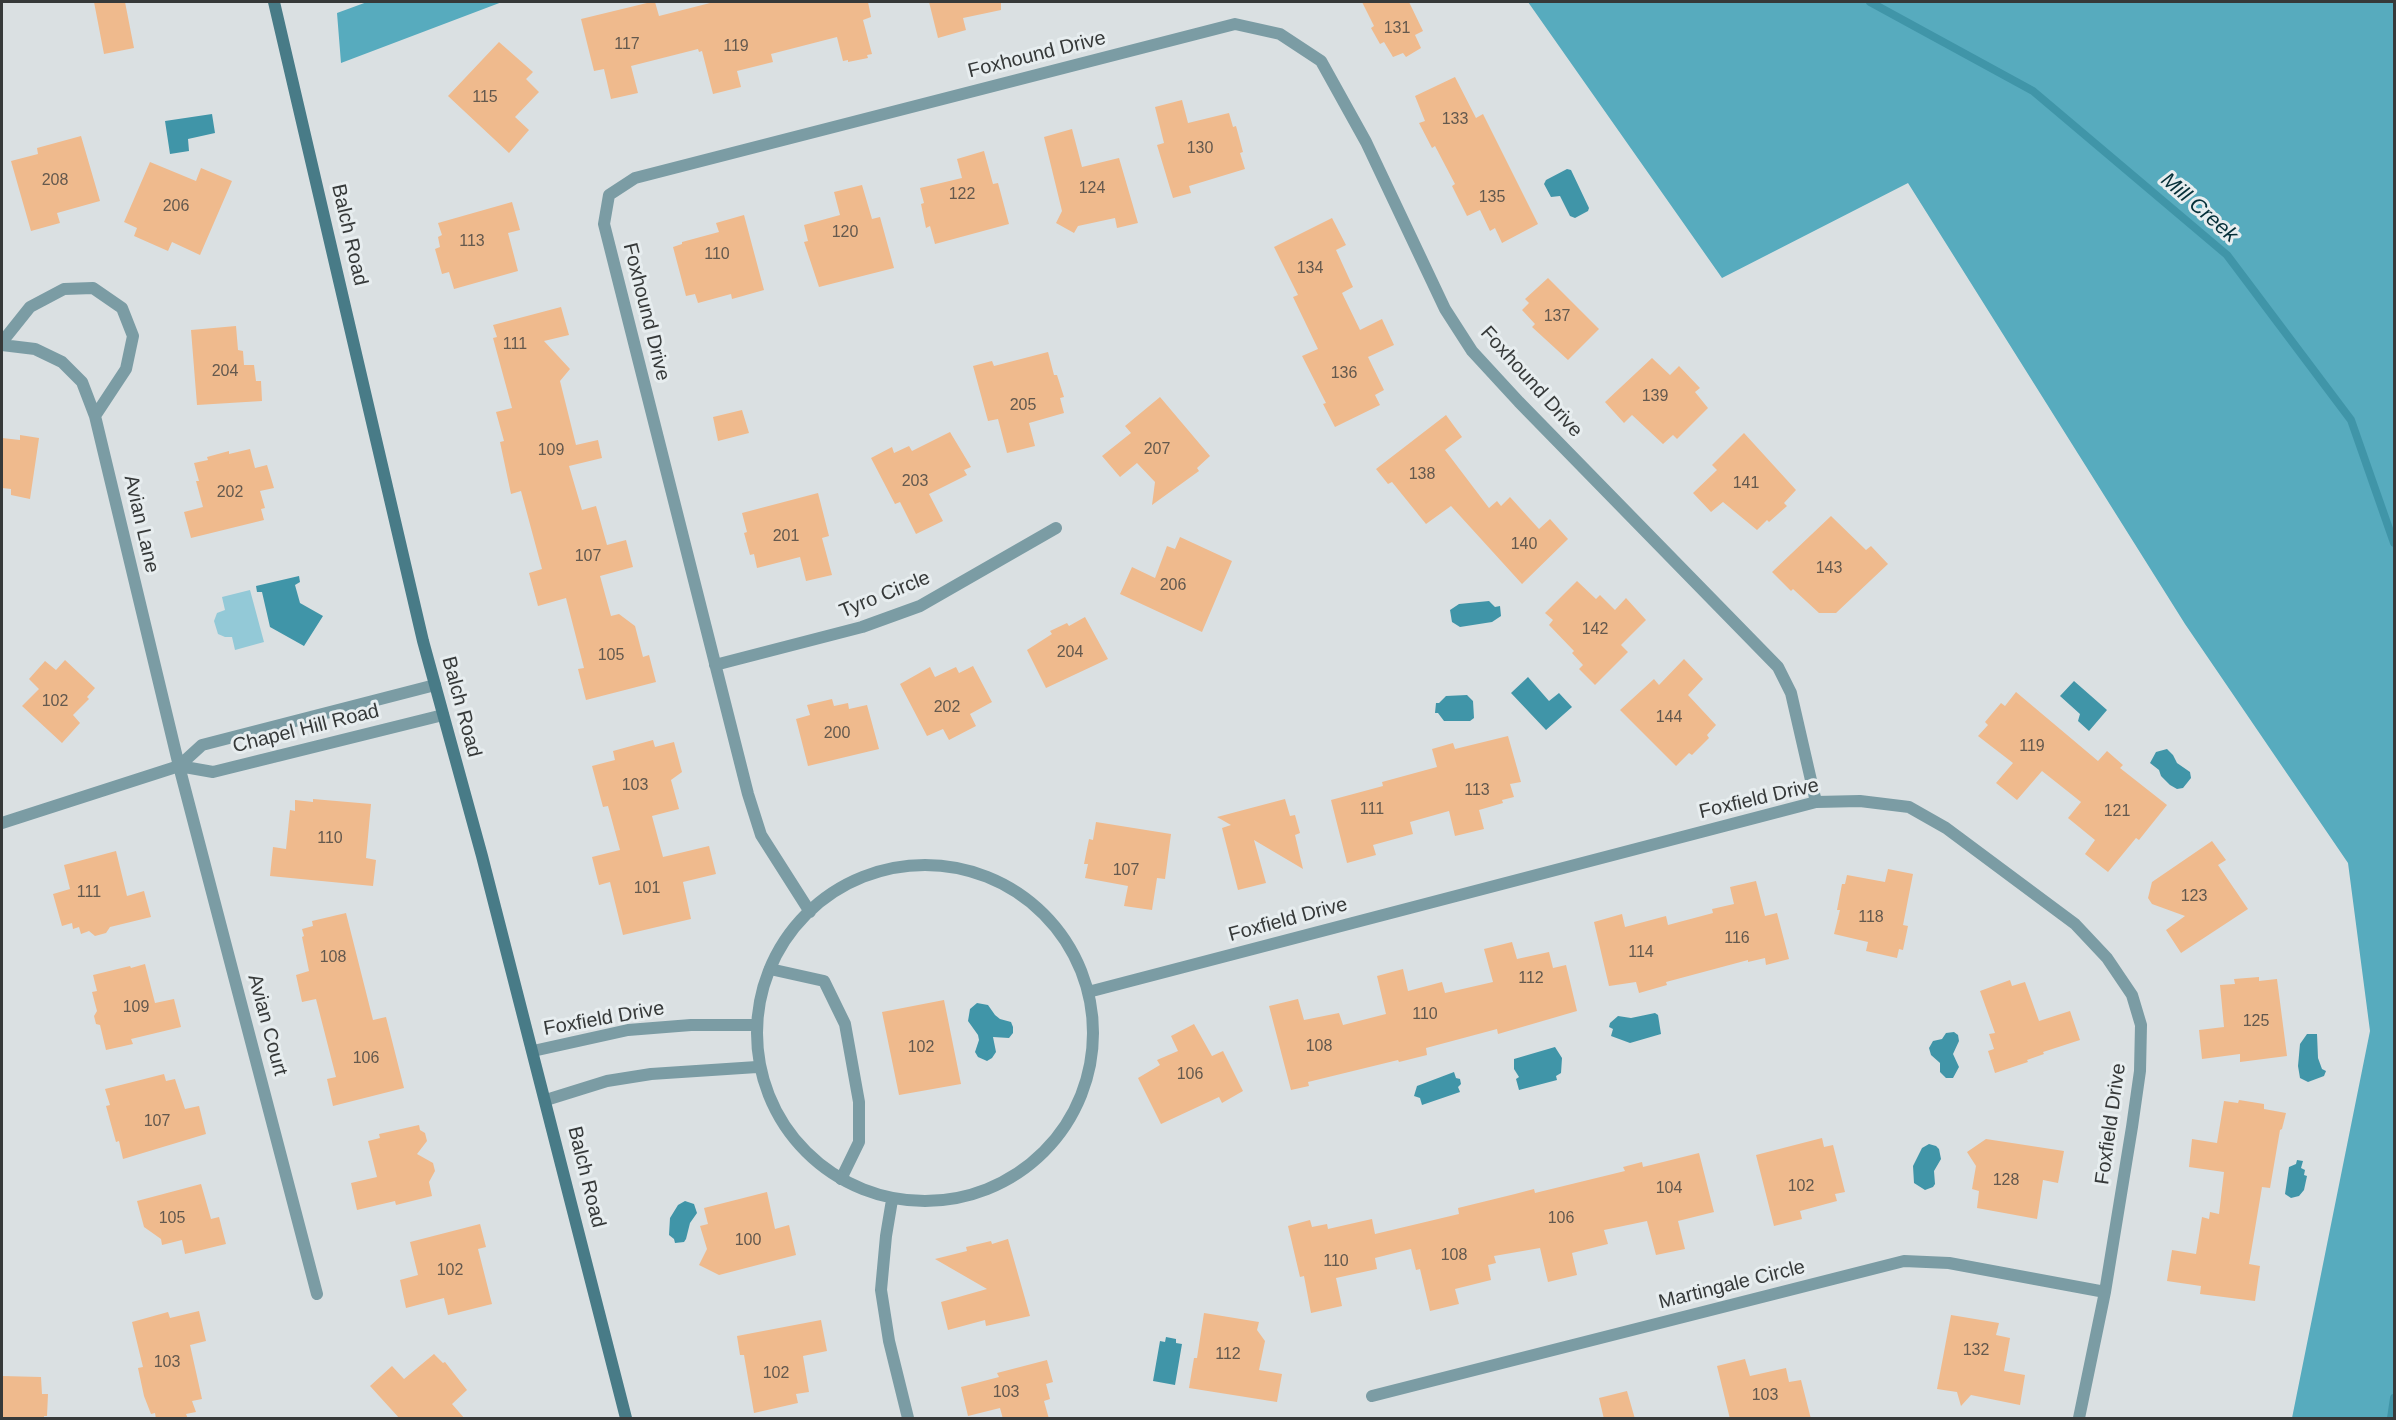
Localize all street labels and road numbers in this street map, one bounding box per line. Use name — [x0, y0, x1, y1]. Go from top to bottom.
street label: Foxhound Drive — [966, 26, 1108, 84]
street label: Balch Road — [326, 182, 372, 288]
street label: Foxhound Drive — [617, 241, 675, 383]
street label: Foxhound Drive — [1475, 322, 1587, 442]
street label: Avian Lane — [118, 473, 164, 575]
street label: Tyro Circle — [836, 566, 934, 624]
street label: Balch Road — [436, 654, 486, 760]
street label: Chapel Hill Road — [230, 699, 382, 759]
street label: Foxfield Drive — [1697, 774, 1821, 824]
street label: Foxfield Drive — [1226, 893, 1350, 947]
street label: Avian Court — [242, 972, 292, 1078]
street label: Foxfield Drive — [542, 997, 666, 1041]
street label: Foxfield Drive — [2091, 1062, 2131, 1186]
street label: Balch Road — [562, 1124, 610, 1230]
street label: Martingale Circle — [1656, 1255, 1808, 1315]

